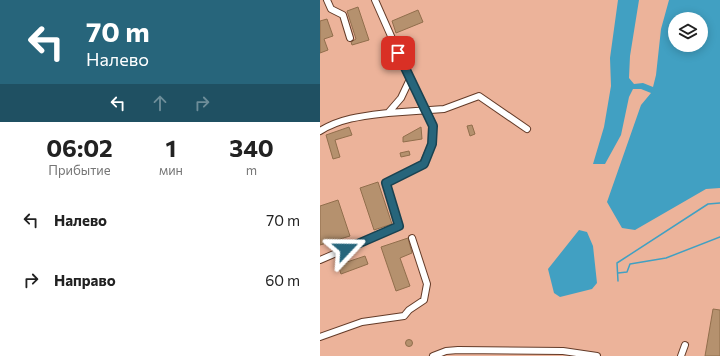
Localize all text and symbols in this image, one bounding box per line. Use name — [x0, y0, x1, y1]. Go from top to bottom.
map controls — [668, 12, 708, 52]
button: layers — [668, 12, 708, 52]
text: 70 m — [86, 14, 150, 48]
icon: left — [20, 16, 72, 68]
pin — [381, 36, 415, 70]
icon: arrive — [387, 42, 409, 64]
text: Налево — [86, 48, 149, 70]
icon: left — [107, 92, 129, 114]
icon: ahead — [149, 92, 171, 114]
icon: right — [191, 92, 213, 114]
text: 06:02 — [46, 133, 113, 162]
text: 1 — [166, 133, 176, 162]
text: 340 — [229, 133, 274, 162]
text: Прибытие — [48, 162, 111, 178]
text: мин — [159, 162, 183, 178]
text: m — [246, 162, 257, 178]
icon: left — [20, 209, 42, 231]
text: Налево — [54, 211, 107, 229]
text: 70 m — [266, 211, 300, 229]
position arrow — [325, 228, 367, 270]
icon: right — [20, 269, 42, 291]
text: Направо — [54, 271, 116, 289]
text: 60 m — [265, 271, 300, 289]

